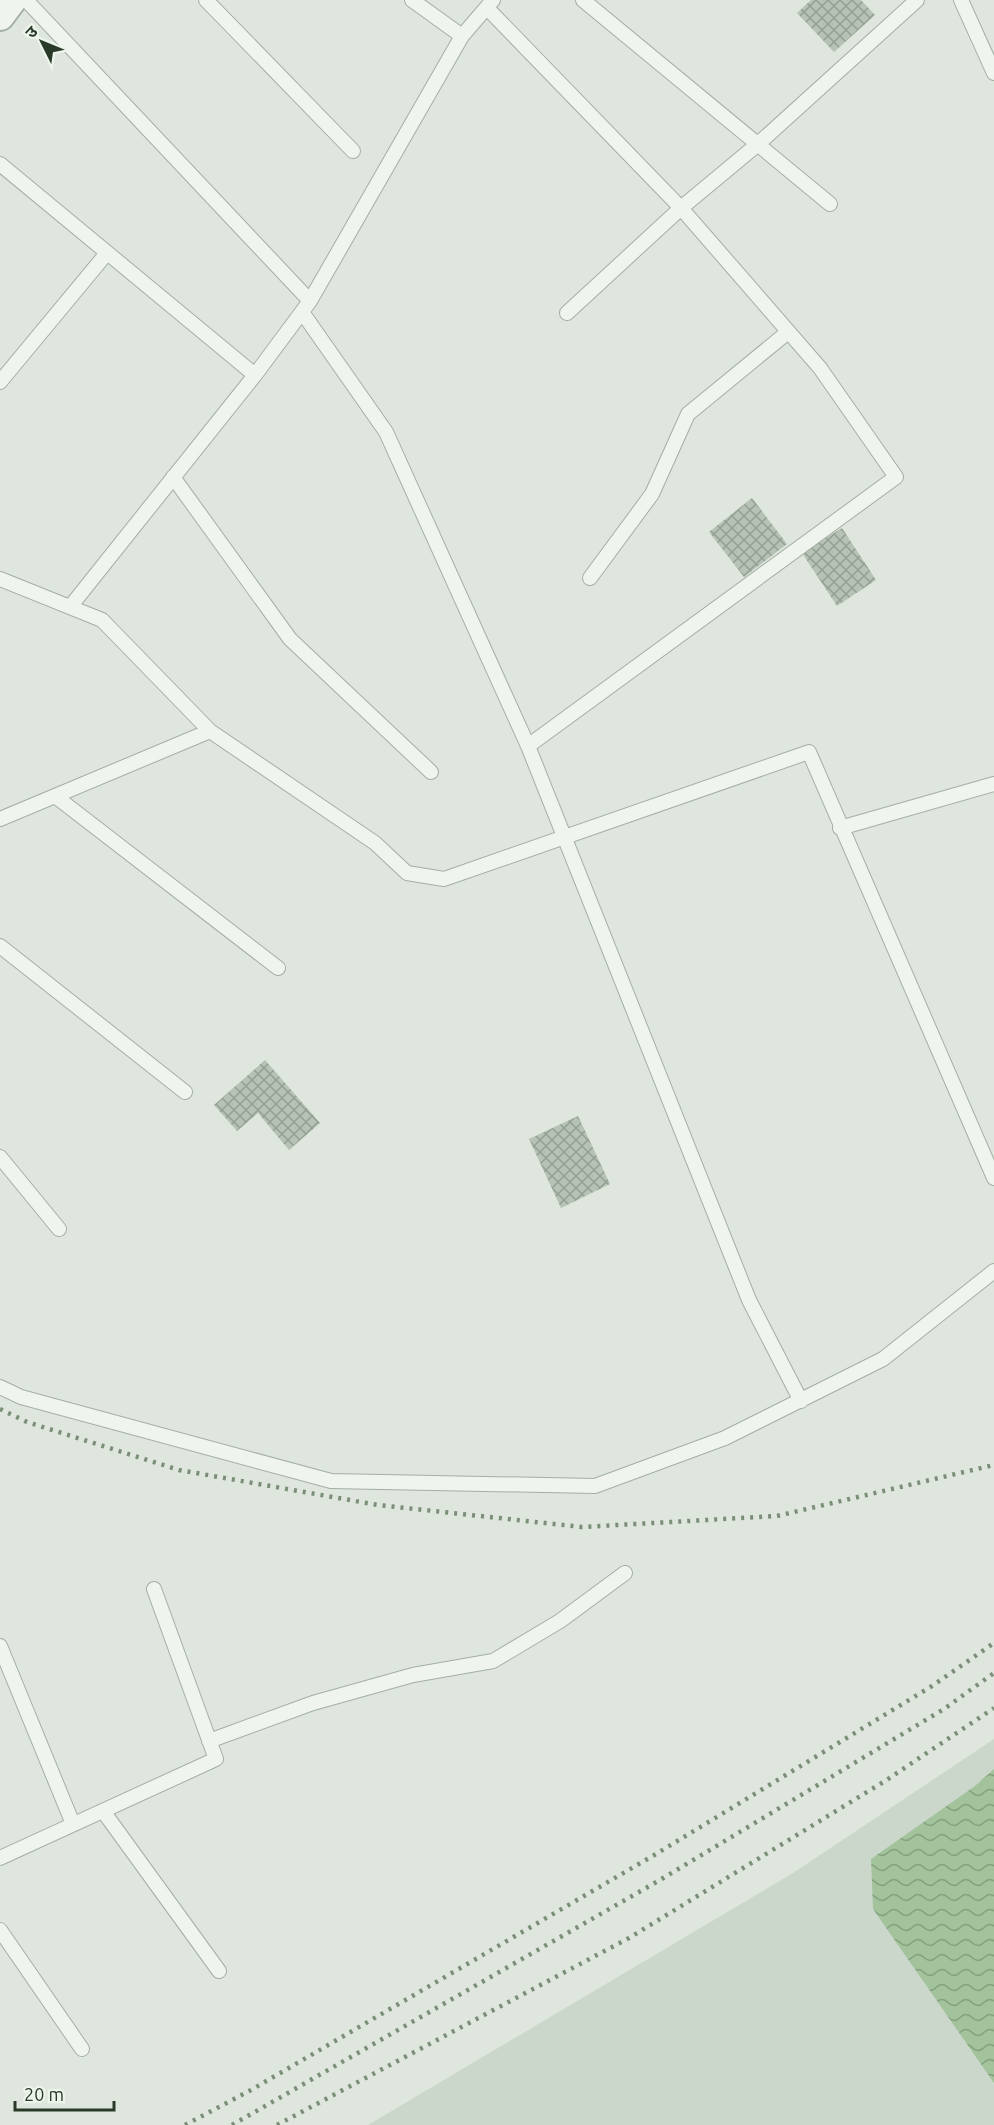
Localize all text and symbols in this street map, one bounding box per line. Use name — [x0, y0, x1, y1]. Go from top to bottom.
north arrow — [12, 12, 72, 72]
text: उ — [21, 22, 41, 41]
scale bar — [15, 2074, 114, 2112]
text: 20 m — [24, 2084, 64, 2104]

